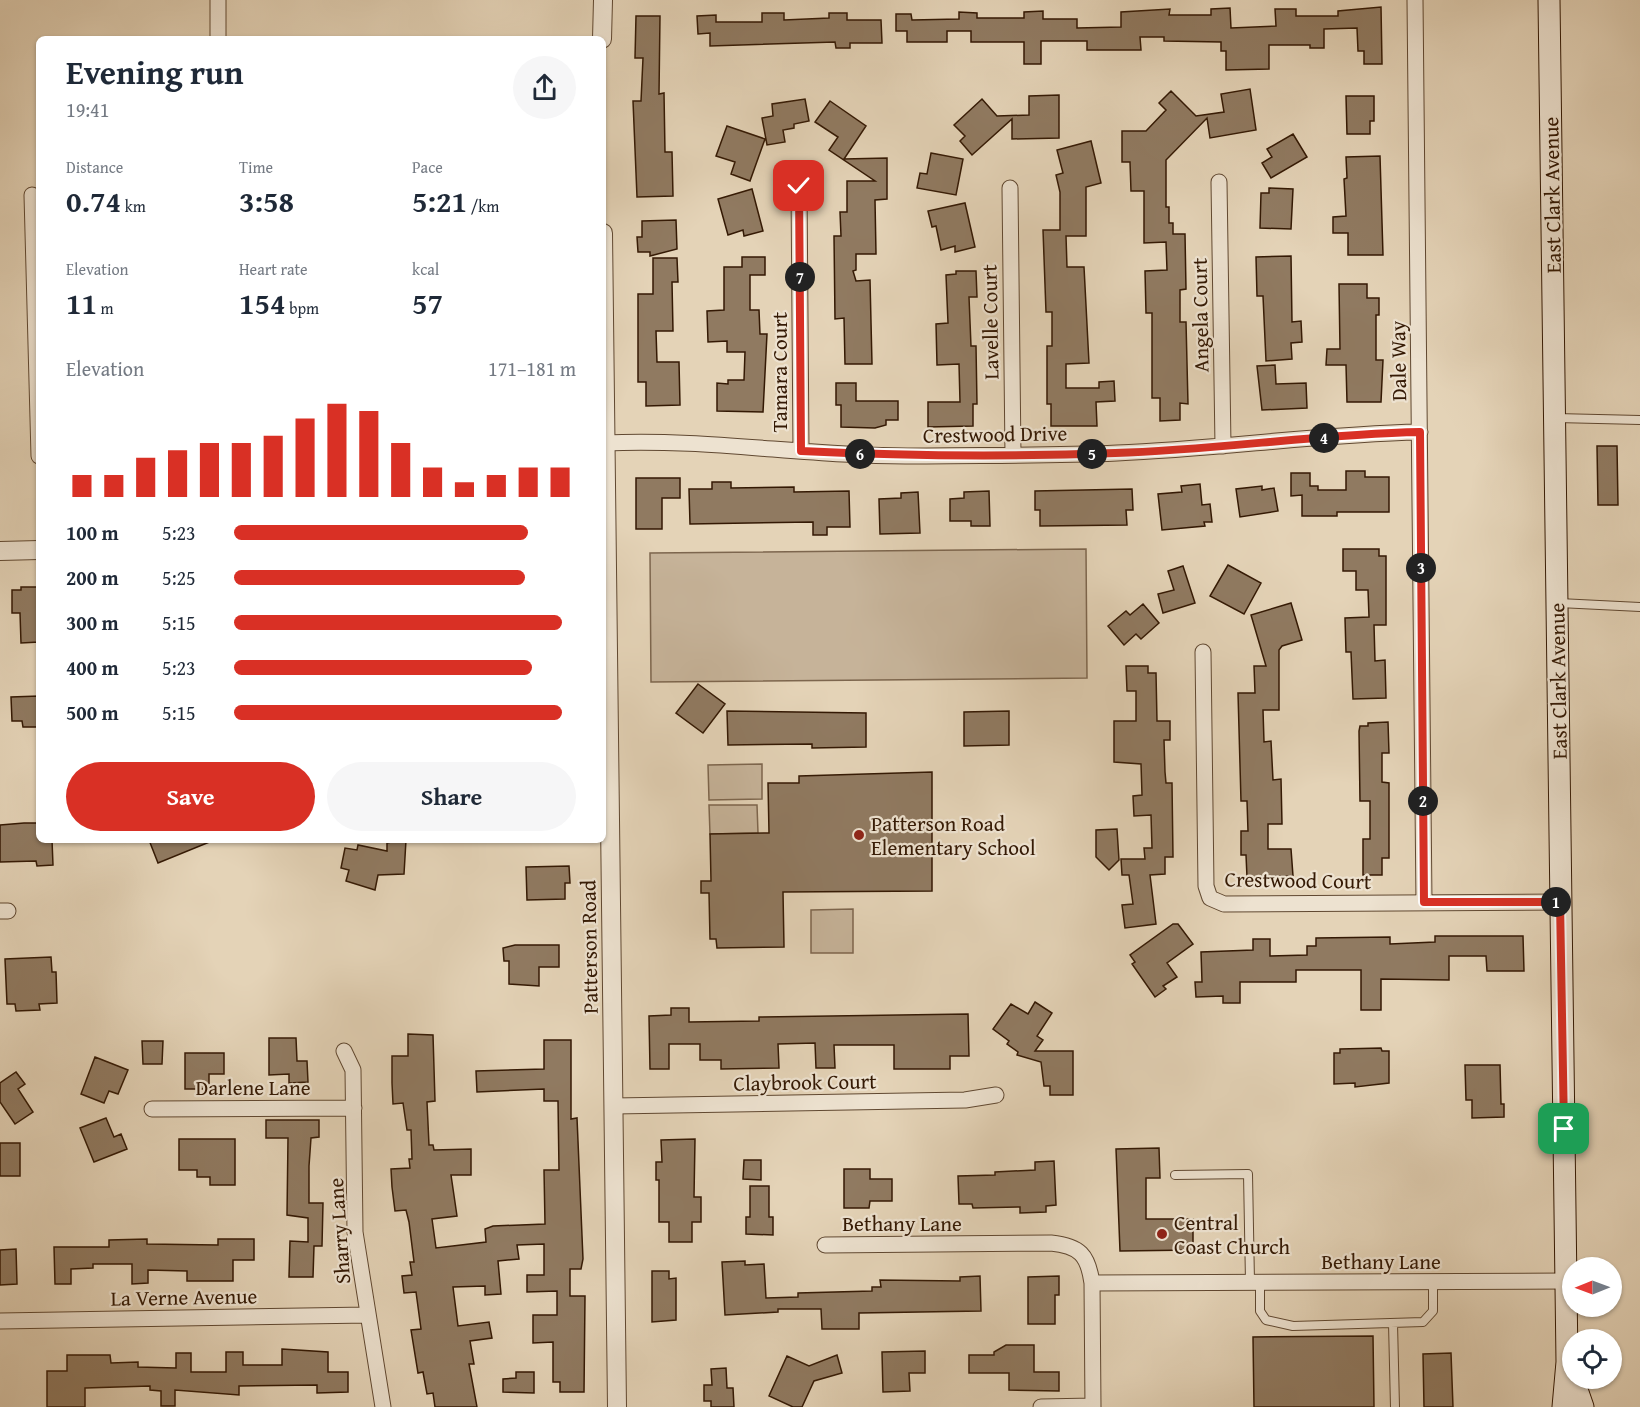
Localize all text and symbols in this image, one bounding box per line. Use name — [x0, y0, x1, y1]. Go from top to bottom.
text: Evening run — [66, 48, 243, 96]
button: share — [513, 56, 576, 119]
text: 19:41 — [66, 95, 109, 124]
street label: East Clark Avenue — [1535, 116, 1569, 274]
text: Distance — [66, 155, 123, 179]
text: Time — [239, 155, 273, 179]
text: Pace — [412, 155, 443, 179]
pin — [773, 160, 824, 211]
icon: check — [782, 169, 815, 202]
text: 0.74 — [66, 179, 121, 223]
text: 3:58 — [239, 179, 294, 223]
text: 5:21 — [412, 179, 467, 223]
text: km — [121, 194, 146, 218]
text: /km — [467, 194, 499, 218]
text: Elevation — [66, 257, 129, 281]
text: Heart rate — [239, 257, 308, 281]
text: kcal — [412, 257, 439, 281]
street label: Angela Court — [1183, 257, 1216, 373]
pin: 7 — [785, 262, 815, 292]
street label: Lavelle Court — [973, 263, 1007, 380]
text: 7 — [796, 265, 804, 289]
text: 11 — [66, 281, 97, 325]
text: 154 — [239, 281, 286, 325]
text: 57 — [412, 281, 443, 325]
text: m — [97, 296, 114, 320]
text: bpm — [286, 296, 319, 320]
street label: Tamara Court — [764, 311, 795, 432]
street label: Dale Way — [1382, 320, 1414, 402]
text: Elevation — [66, 354, 144, 383]
text: 171–181 m — [488, 354, 576, 383]
street label: Crestwood Drive — [923, 417, 1068, 451]
pin: 4 — [1309, 423, 1339, 453]
text: 4 — [1320, 426, 1328, 450]
pin: 6 — [845, 439, 875, 469]
pin: 5 — [1077, 439, 1107, 469]
text: 6 — [856, 442, 864, 466]
text: 5 — [1088, 442, 1096, 466]
text: 100 m — [66, 518, 119, 547]
text: 5:23 — [162, 518, 196, 547]
pin: 3 — [1406, 553, 1436, 583]
text: 3 — [1417, 556, 1425, 580]
text: 200 m — [66, 563, 119, 592]
text: 5:25 — [162, 563, 196, 592]
street label: East Clark Avenue — [1541, 602, 1575, 760]
text: 300 m — [66, 608, 119, 637]
text: 5:15 — [162, 608, 196, 637]
text: 400 m — [66, 653, 119, 682]
text: 5:23 — [162, 653, 196, 682]
text: 500 m — [66, 698, 119, 727]
text: 5:15 — [162, 698, 196, 727]
button: Save — [66, 762, 315, 831]
button: Share — [327, 762, 576, 831]
pin: 2 — [1408, 786, 1438, 816]
text: 2 — [1419, 789, 1427, 813]
place label: Patterson Road Elementary School — [871, 808, 1036, 863]
marker: Patterson Road Elementary School — [852, 828, 866, 842]
street label: Crestwood Court — [1224, 863, 1372, 897]
street label: Patterson Road — [572, 879, 606, 1014]
pin: 1 — [1541, 887, 1571, 917]
text: 1 — [1552, 890, 1560, 914]
street label: Claybrook Court — [733, 1065, 877, 1099]
street label: Darlene Lane — [195, 1072, 311, 1103]
pin — [1538, 1103, 1589, 1154]
icon: arrive — [1547, 1112, 1580, 1145]
street label: Sharry Lane — [320, 1177, 358, 1285]
place label: Central Coast Church — [1174, 1207, 1290, 1262]
street label: Bethany Lane — [842, 1208, 962, 1239]
marker: Central Coast Church — [1155, 1227, 1169, 1241]
street label: Bethany Lane — [1321, 1246, 1441, 1277]
north arrow — [1562, 1257, 1622, 1317]
map controls — [1562, 1257, 1622, 1389]
street label: La Verne Avenue — [110, 1280, 258, 1314]
button: locate — [1562, 1329, 1622, 1389]

